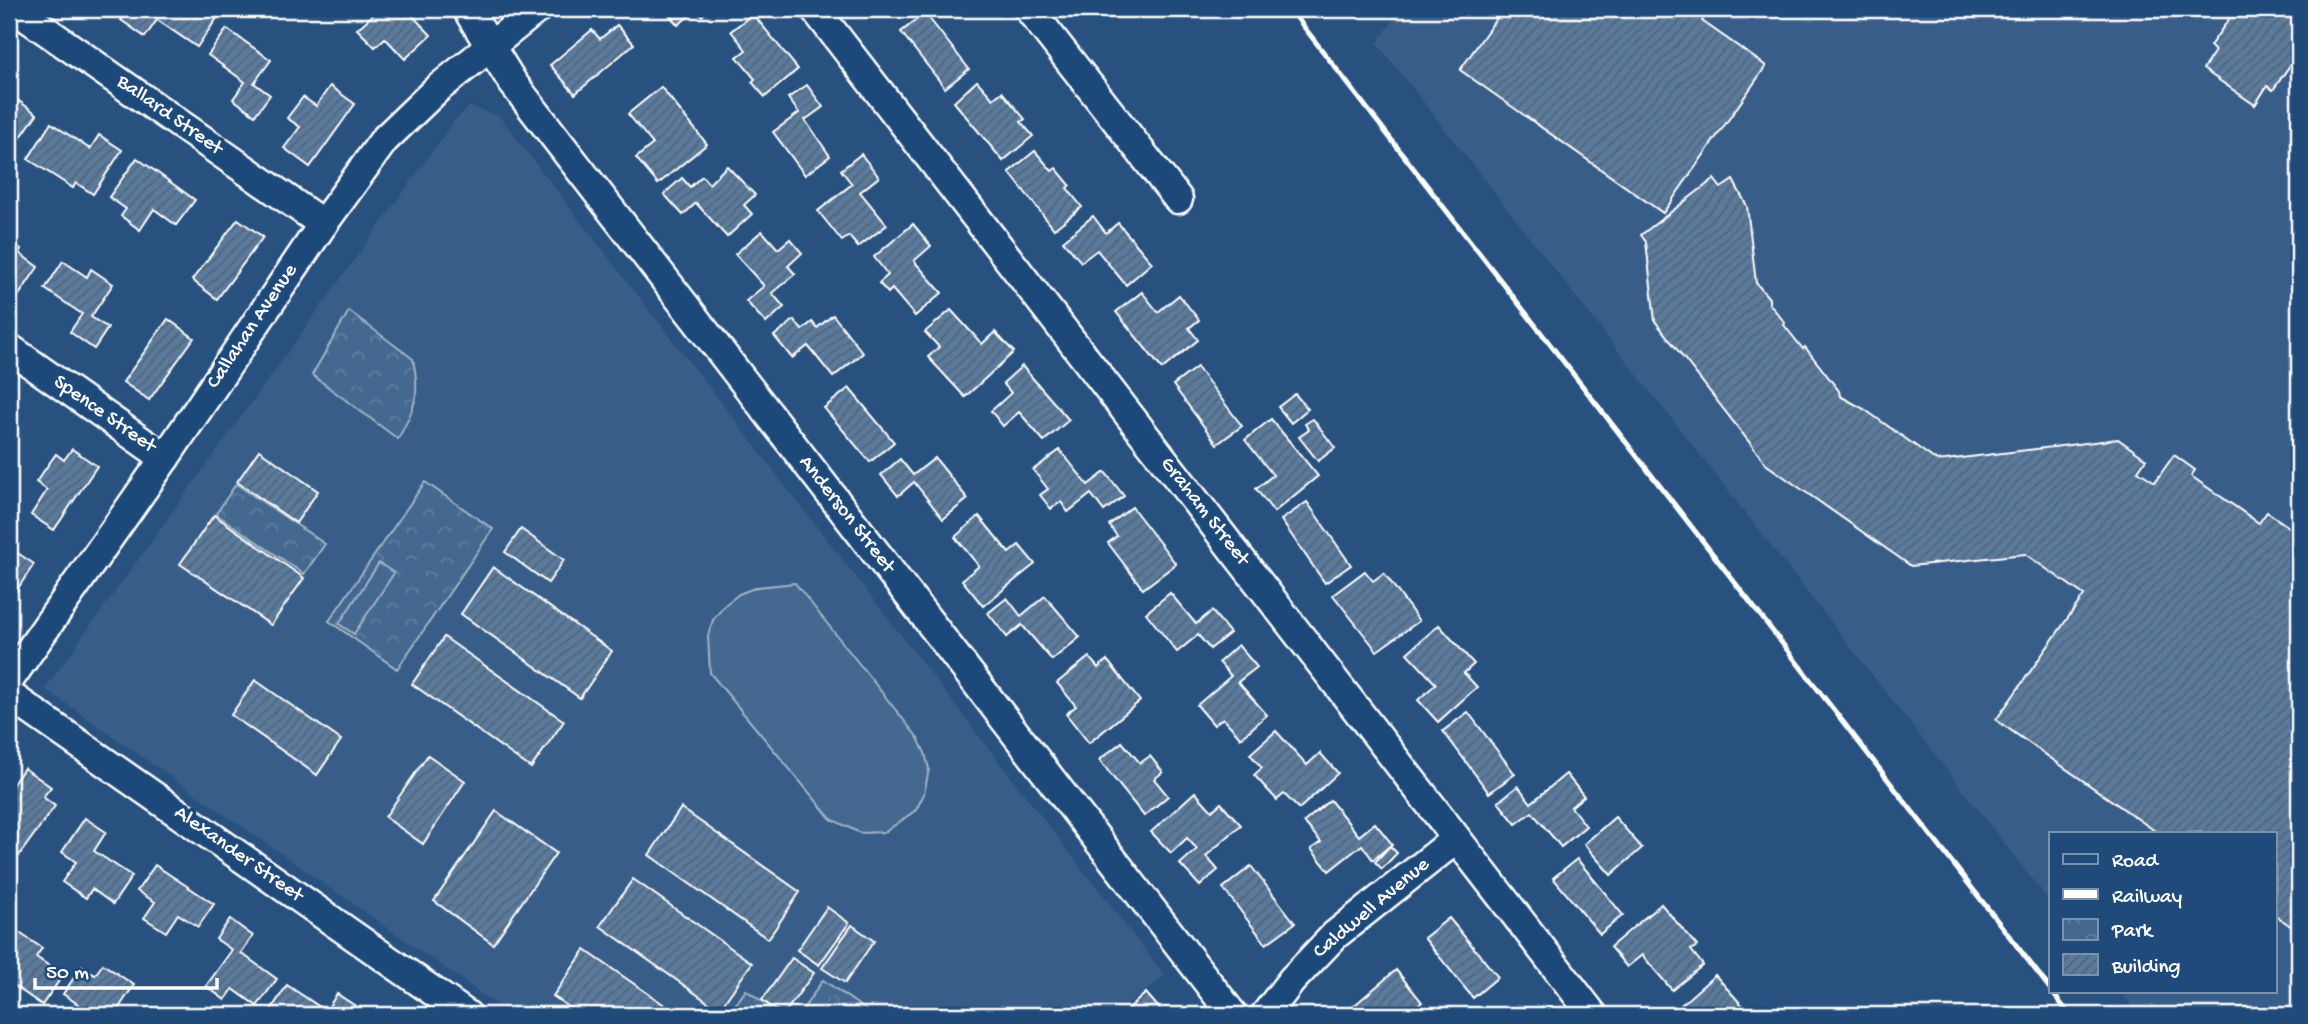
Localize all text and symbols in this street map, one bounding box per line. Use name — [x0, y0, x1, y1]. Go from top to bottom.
street label: Ballard Street — [110, 70, 229, 163]
street label: Callahan Avenue — [202, 259, 305, 394]
street label: Spence Street — [48, 370, 162, 461]
street label: Anderson Street — [792, 451, 901, 581]
street label: Graham Street — [1154, 453, 1256, 573]
street label: Alexander Street — [169, 801, 309, 910]
legend — [2049, 832, 2276, 992]
text: Road — [2112, 850, 2160, 875]
street label: Caldwell Avenue — [1309, 852, 1436, 965]
text: Railway — [2112, 886, 2182, 911]
text: Park — [2111, 920, 2155, 945]
scale bar — [35, 947, 217, 991]
text: Building — [2111, 956, 2181, 981]
text: 50 m — [46, 962, 89, 987]

